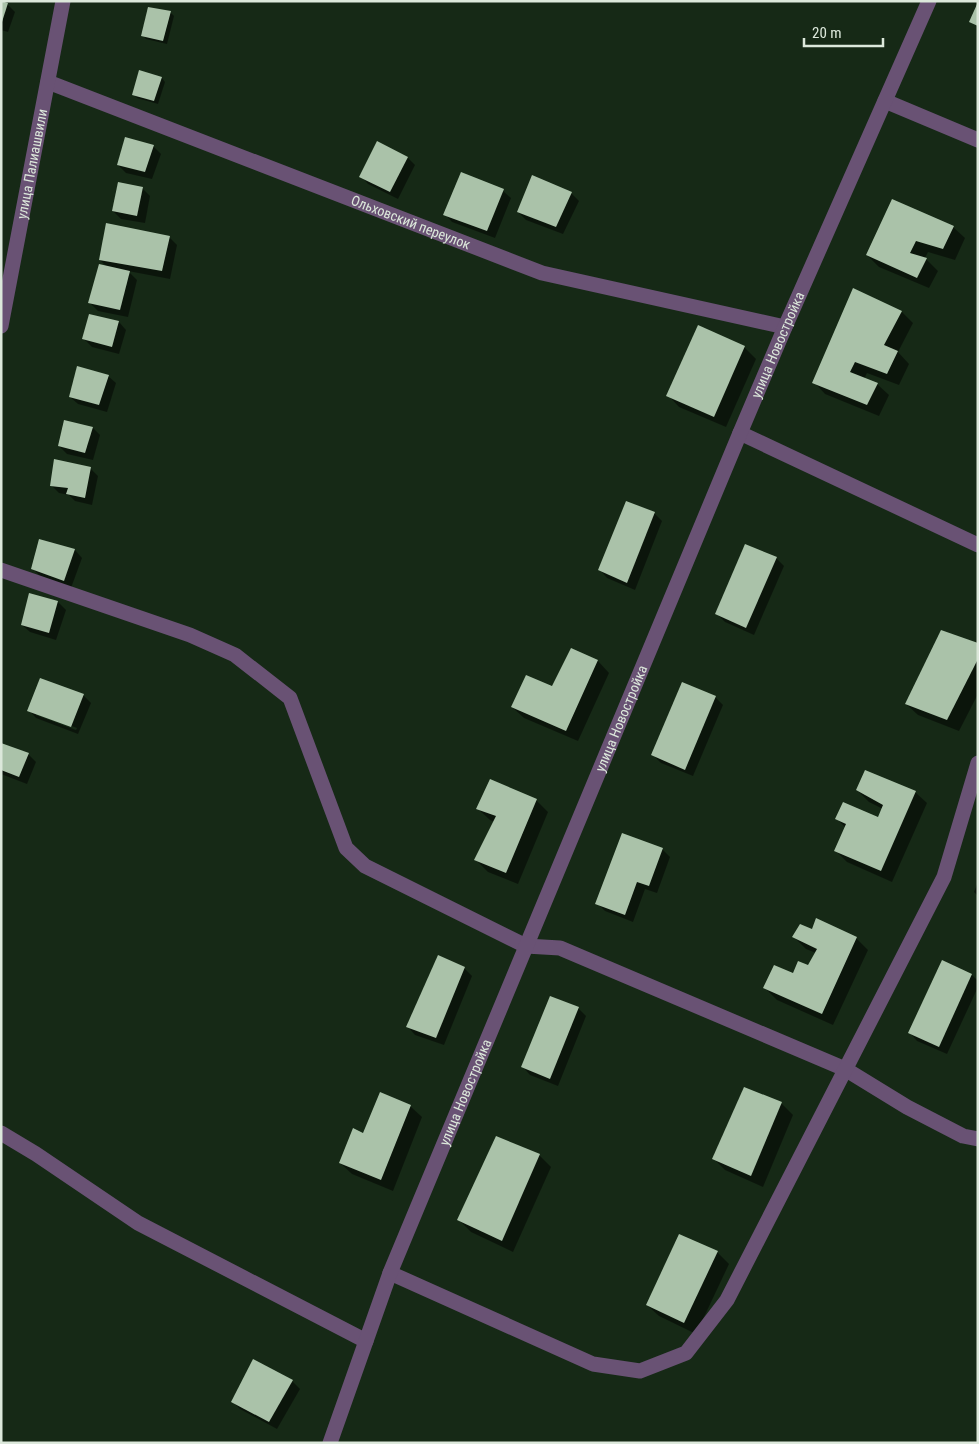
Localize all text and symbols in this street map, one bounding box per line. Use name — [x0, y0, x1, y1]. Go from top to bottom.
scale bar — [804, 15, 883, 47]
text: 20 m — [812, 24, 842, 42]
street label: улица Палиашвили — [14, 107, 50, 220]
street label: Ольховский переулок — [349, 192, 473, 253]
street label: улица Новостройка — [748, 289, 807, 400]
street label: улица Новостройка — [592, 663, 650, 774]
street label: улица Новостройка — [436, 1037, 495, 1148]

